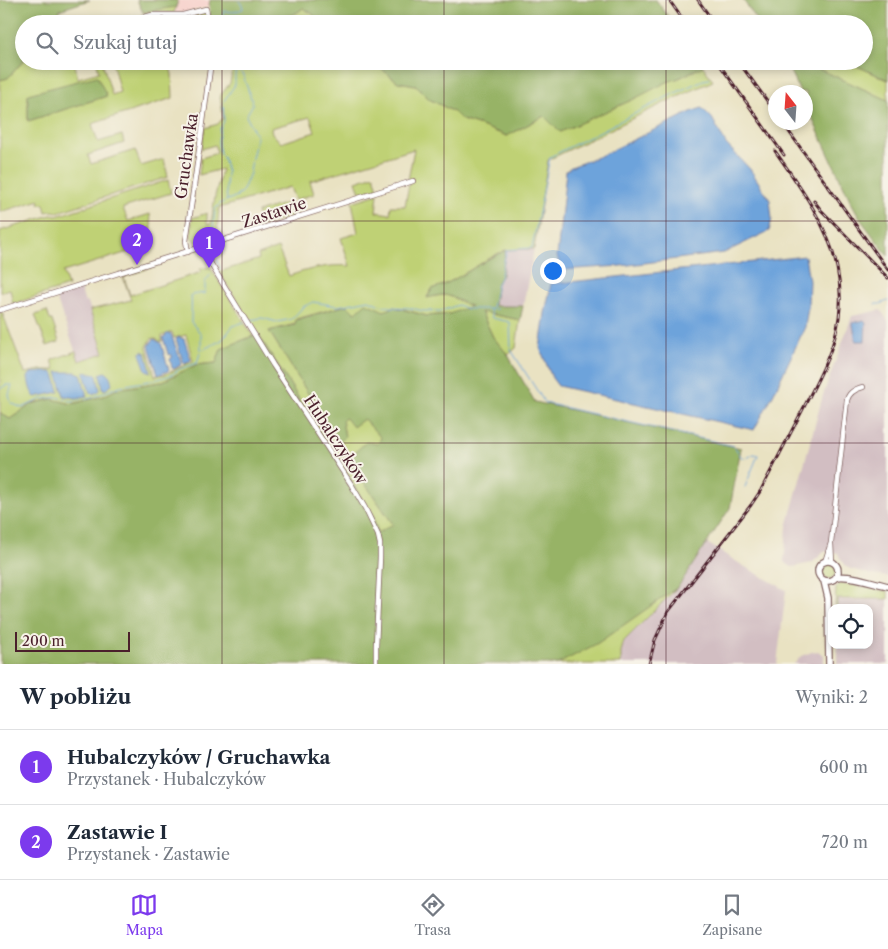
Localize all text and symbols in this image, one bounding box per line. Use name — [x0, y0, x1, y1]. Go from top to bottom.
search box — [15, 15, 873, 70]
icon: search — [33, 29, 61, 57]
text: Szukaj tutaj — [73, 31, 177, 54]
north arrow — [768, 85, 813, 130]
street label: Gruchawka — [170, 111, 202, 200]
street label: Zastawie — [239, 192, 309, 232]
pin: 2 — [121, 224, 153, 265]
pin: 1 — [193, 227, 225, 268]
your location — [540, 258, 566, 284]
street label: Hubalczyków — [300, 390, 373, 488]
map controls — [828, 604, 873, 649]
button: locate — [828, 604, 873, 649]
scale bar — [15, 629, 130, 652]
text: 200 m — [22, 632, 65, 650]
text: W pobliżu — [20, 684, 131, 709]
text: Wyniki: 2 — [795, 687, 868, 707]
text: Hubalczyków / Gruchawka — [67, 746, 330, 769]
text: 1 — [32, 757, 40, 777]
text: 600 m — [819, 757, 868, 777]
text: Przystanek · Hubalczyków — [67, 769, 266, 789]
text: Zastawie I — [67, 821, 168, 844]
text: 2 — [31, 832, 41, 852]
text: 720 m — [822, 832, 868, 852]
text: Przystanek · Zastawie — [67, 844, 230, 864]
tab: Mapa — [126, 891, 163, 939]
tab: Trasa — [415, 891, 451, 939]
tab: Zapisane — [702, 891, 762, 939]

